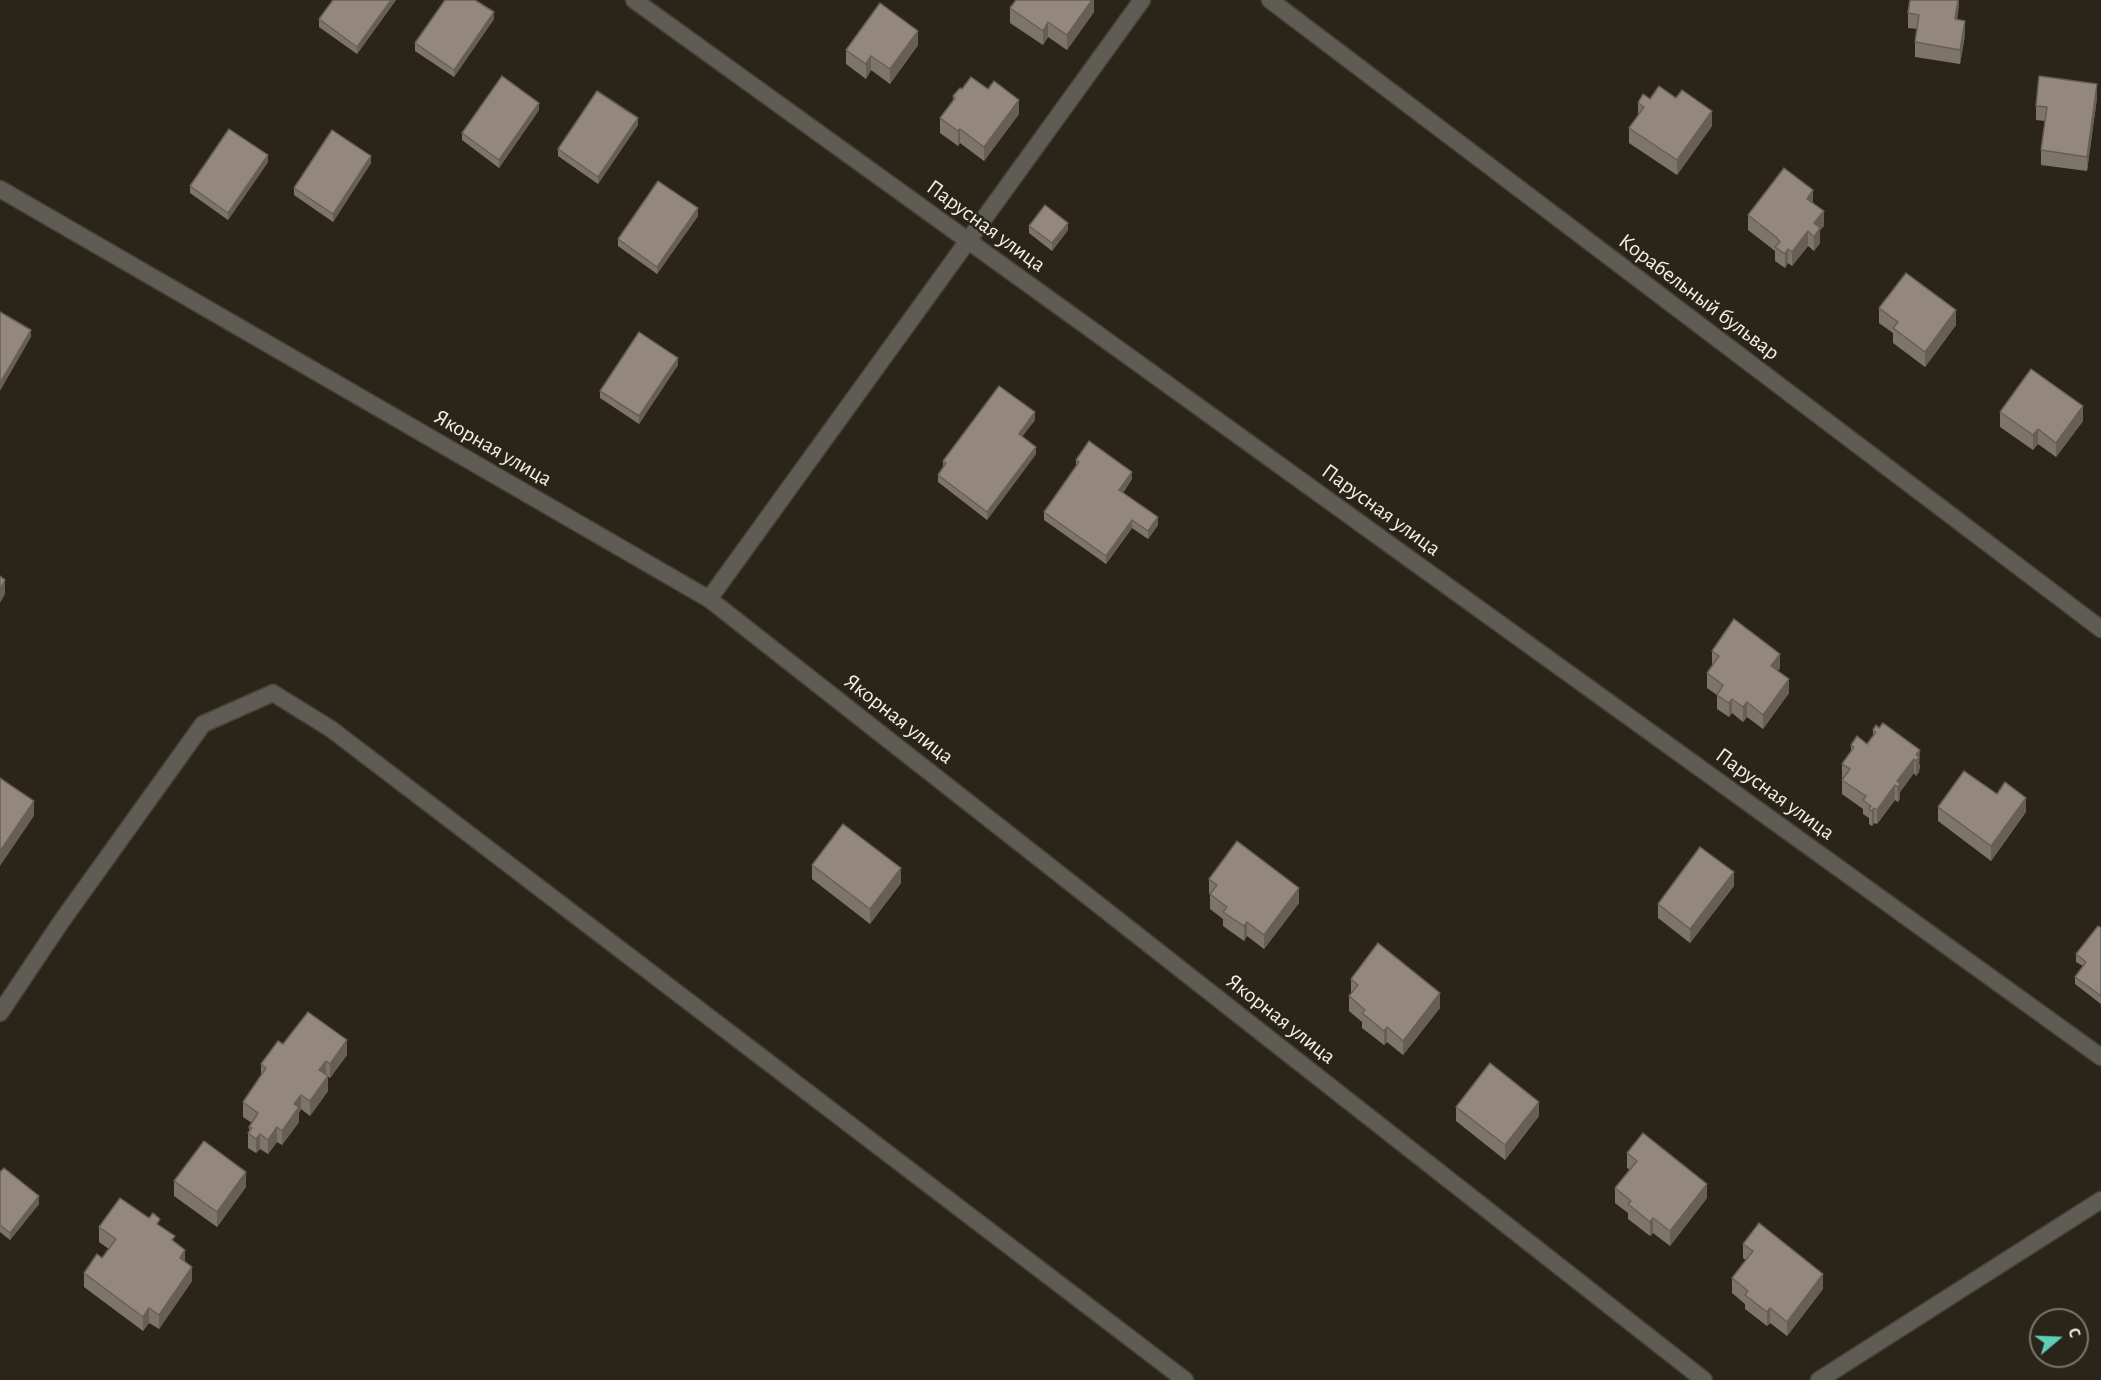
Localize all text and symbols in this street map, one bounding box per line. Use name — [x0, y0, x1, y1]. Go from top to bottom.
street label: Парусная улица — [921, 174, 1051, 278]
street label: Корабельный бульвар — [1613, 228, 1785, 366]
street label: Якорная улица — [429, 404, 557, 492]
street label: Парусная улица — [1316, 458, 1446, 562]
street label: Якорная улица — [839, 668, 959, 770]
street label: Парусная улица — [1710, 742, 1840, 846]
street label: Якорная улица — [1221, 968, 1341, 1070]
north arrow — [2029, 1308, 2089, 1368]
text: С — [2065, 1326, 2083, 1340]

